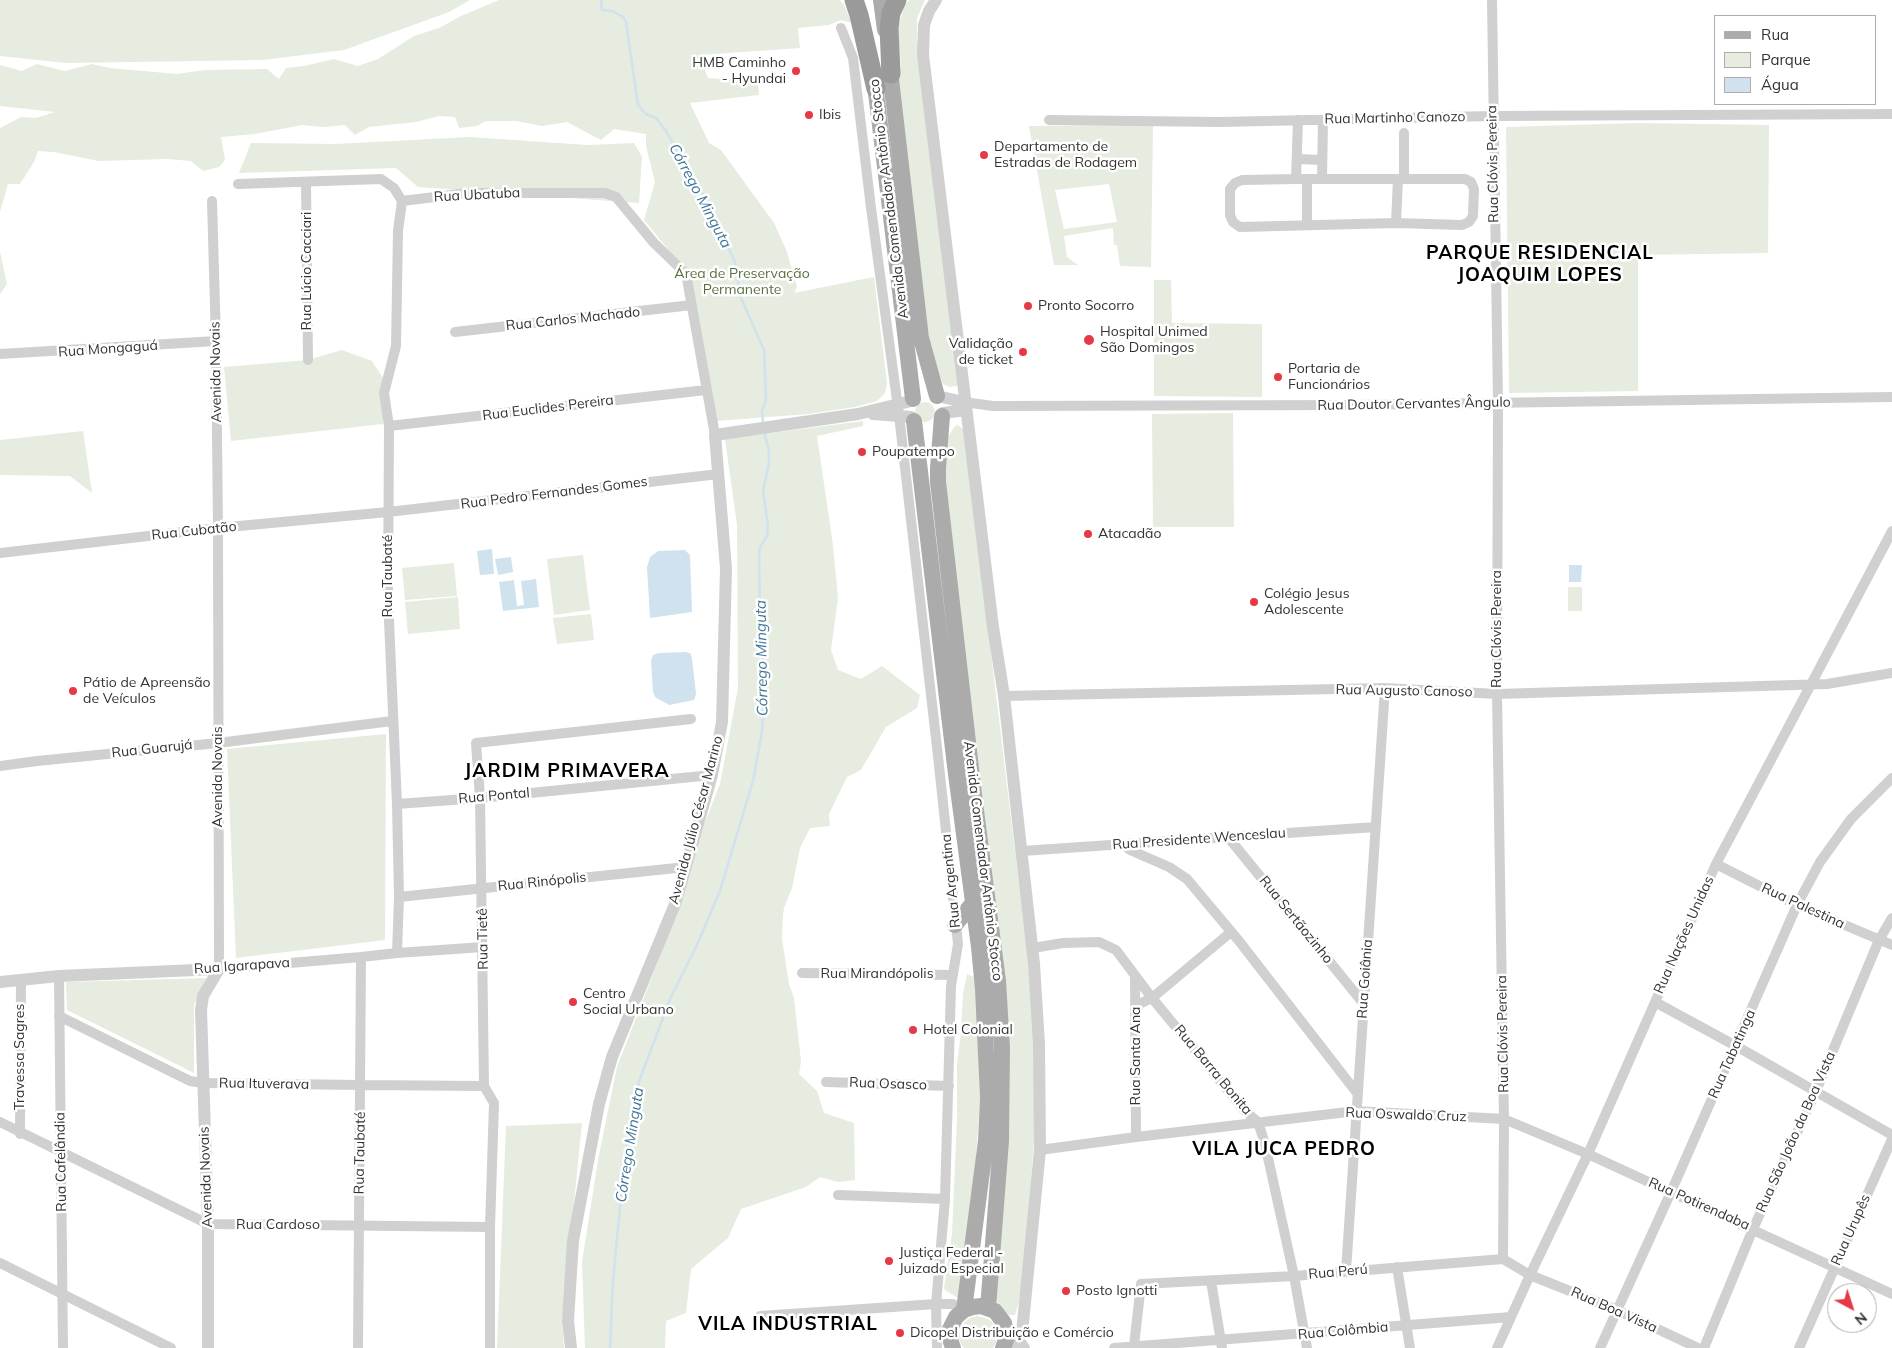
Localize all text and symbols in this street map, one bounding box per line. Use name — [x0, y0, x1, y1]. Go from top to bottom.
legend — [1714, 15, 1877, 105]
text: Rua — [1761, 25, 1789, 44]
text: Parque — [1761, 50, 1811, 69]
place label: HMB Caminho - Hyundai — [692, 55, 786, 88]
marker: HMB Caminho - Hyundai — [790, 65, 802, 77]
text: Água — [1761, 75, 1799, 94]
street label: Avenida Comendador Antônio Stocco — [866, 78, 912, 320]
street label: Rua Clóvis Pereira — [1484, 105, 1502, 223]
place label: Ibis — [819, 107, 841, 123]
street label: Rua Martinho Canozo — [1324, 108, 1466, 128]
marker: Ibis — [803, 109, 815, 121]
place label: Departamento de Estradas de Rodagem — [994, 139, 1137, 172]
water label: Córrego Minguta — [665, 141, 735, 251]
marker: Departamento de Estradas de Rodagem — [978, 149, 990, 161]
street label: Rua Ubatuba — [433, 184, 521, 206]
street label: Rua Lúcio Cacciari — [299, 212, 315, 330]
district label: PARQUE RESIDENCIAL JOAQUIM LOPES — [1424, 242, 1656, 286]
park label: Área de Preservação Permanente — [674, 266, 810, 298]
place label: Pronto Socorro — [1038, 298, 1134, 314]
marker: Pronto Socorro — [1022, 300, 1034, 312]
street label: Rua Carlos Machado — [505, 304, 641, 334]
street label: Avenida Novais — [207, 321, 225, 423]
place label: Hospital Unimed São Domingos — [1100, 324, 1208, 357]
marker: Hospital Unimed São Domingos — [1082, 333, 1096, 347]
place label: Validação de ticket — [949, 336, 1013, 368]
street label: Rua Mongaguá — [58, 337, 158, 361]
marker: Validação de ticket — [1017, 346, 1029, 358]
place label: Portaria de Funcionários — [1288, 361, 1370, 394]
marker: Portaria de Funcionários — [1272, 371, 1284, 383]
street label: Rua Euclides Pereira — [481, 392, 615, 424]
street label: Rua Doutor Cervantes Ângulo — [1317, 394, 1511, 414]
place label: Poupatempo — [872, 444, 955, 460]
marker: Poupatempo — [856, 446, 868, 458]
street label: Rua Pedro Fernandes Gomes — [460, 473, 648, 513]
street label: Rua Cubatão — [151, 518, 237, 544]
place label: Atacadão — [1098, 526, 1161, 542]
marker: Atacadão — [1082, 528, 1094, 540]
street label: Rua Taubaté — [380, 535, 396, 617]
street label: Rua Clóvis Pereira — [1489, 570, 1505, 688]
place label: Colégio Jesus Adolescente — [1264, 586, 1350, 618]
marker: Colégio Jesus Adolescente — [1248, 596, 1260, 608]
water label: Córrego Minguta — [752, 600, 772, 716]
place label: Pátio de Apreensão de Veículos — [83, 675, 211, 708]
street label: Rua Augusto Canoso — [1335, 681, 1473, 701]
marker: Pátio de Apreensão de Veículos — [67, 685, 79, 697]
street label: Avenida Novais — [210, 726, 226, 828]
street label: Avenida Júlio César Marino — [665, 734, 727, 906]
street label: Rua Guarujá — [111, 736, 193, 762]
street label: Avenida Comendador Antônio Stocco — [960, 740, 1006, 982]
district label: JARDIM PRIMAVERA — [462, 760, 672, 782]
street label: Rua Pontal — [458, 785, 530, 807]
street label: Rua Presidente Wenceslau — [1112, 825, 1286, 853]
street label: Rua Argentina — [938, 833, 964, 929]
street label: Rua Rinópolis — [497, 869, 587, 895]
street label: Rua Sertãozinho — [1256, 873, 1336, 967]
street label: Rua Nações Unidas — [1650, 873, 1718, 997]
street label: Rua Palestina — [1759, 879, 1847, 933]
street label: Rua Tietê — [474, 908, 492, 970]
street label: Rua Goiânia — [1354, 939, 1376, 1019]
street label: Rua Igarapava — [193, 954, 291, 978]
street label: Rua Mirandópolis — [820, 966, 934, 982]
street label: Rua Clóvis Pereira — [1494, 975, 1512, 1093]
place label: Centro Social Urbano — [583, 986, 674, 1019]
marker: Centro Social Urbano — [567, 996, 579, 1008]
street label: Travessa Sagres — [12, 1004, 28, 1110]
street label: Rua Santa Ana — [1128, 1007, 1144, 1105]
street label: Rua Tabatinga — [1705, 1007, 1759, 1101]
place label: Hotel Colonial — [923, 1022, 1013, 1038]
street label: Rua Barra Bonita — [1170, 1022, 1256, 1118]
marker: Hotel Colonial — [907, 1024, 919, 1036]
street label: Rua São João da Boa Vista — [1753, 1049, 1839, 1215]
street label: Rua Osasco — [849, 1074, 927, 1094]
street label: Rua Ituverava — [219, 1075, 309, 1093]
water label: Córrego Minguta — [612, 1086, 648, 1204]
street label: Rua Oswaldo Cruz — [1345, 1104, 1467, 1126]
street label: Rua Taubaté — [351, 1111, 369, 1195]
street label: Rua Cafelândia — [52, 1112, 70, 1212]
street label: Avenida Novais — [196, 1126, 216, 1228]
district label: VILA JUCA PEDRO — [1190, 1138, 1378, 1160]
street label: Rua Potirendaba — [1646, 1174, 1752, 1234]
street label: Rua Urupês — [1828, 1192, 1874, 1268]
street label: Rua Cardoso — [236, 1217, 320, 1233]
place label: Justiça Federal - Juizado Especial — [899, 1245, 1004, 1278]
marker: Justiça Federal - Juizado Especial — [883, 1255, 895, 1267]
street label: Rua Perú — [1308, 1261, 1368, 1283]
place label: Posto Ignotti — [1076, 1283, 1157, 1299]
street label: Rua Boa Vista — [1568, 1283, 1660, 1337]
north arrow — [1827, 1283, 1877, 1333]
marker: Posto Ignotti — [1060, 1285, 1072, 1297]
text: N — [1851, 1308, 1871, 1329]
district label: VILA INDUSTRIAL — [696, 1313, 880, 1335]
street label: Rua Colômbia — [1297, 1319, 1389, 1343]
place label: Dicopel Distribuição e Comércio — [910, 1325, 1114, 1341]
marker: Dicopel Distribuição e Comércio — [894, 1327, 906, 1339]

